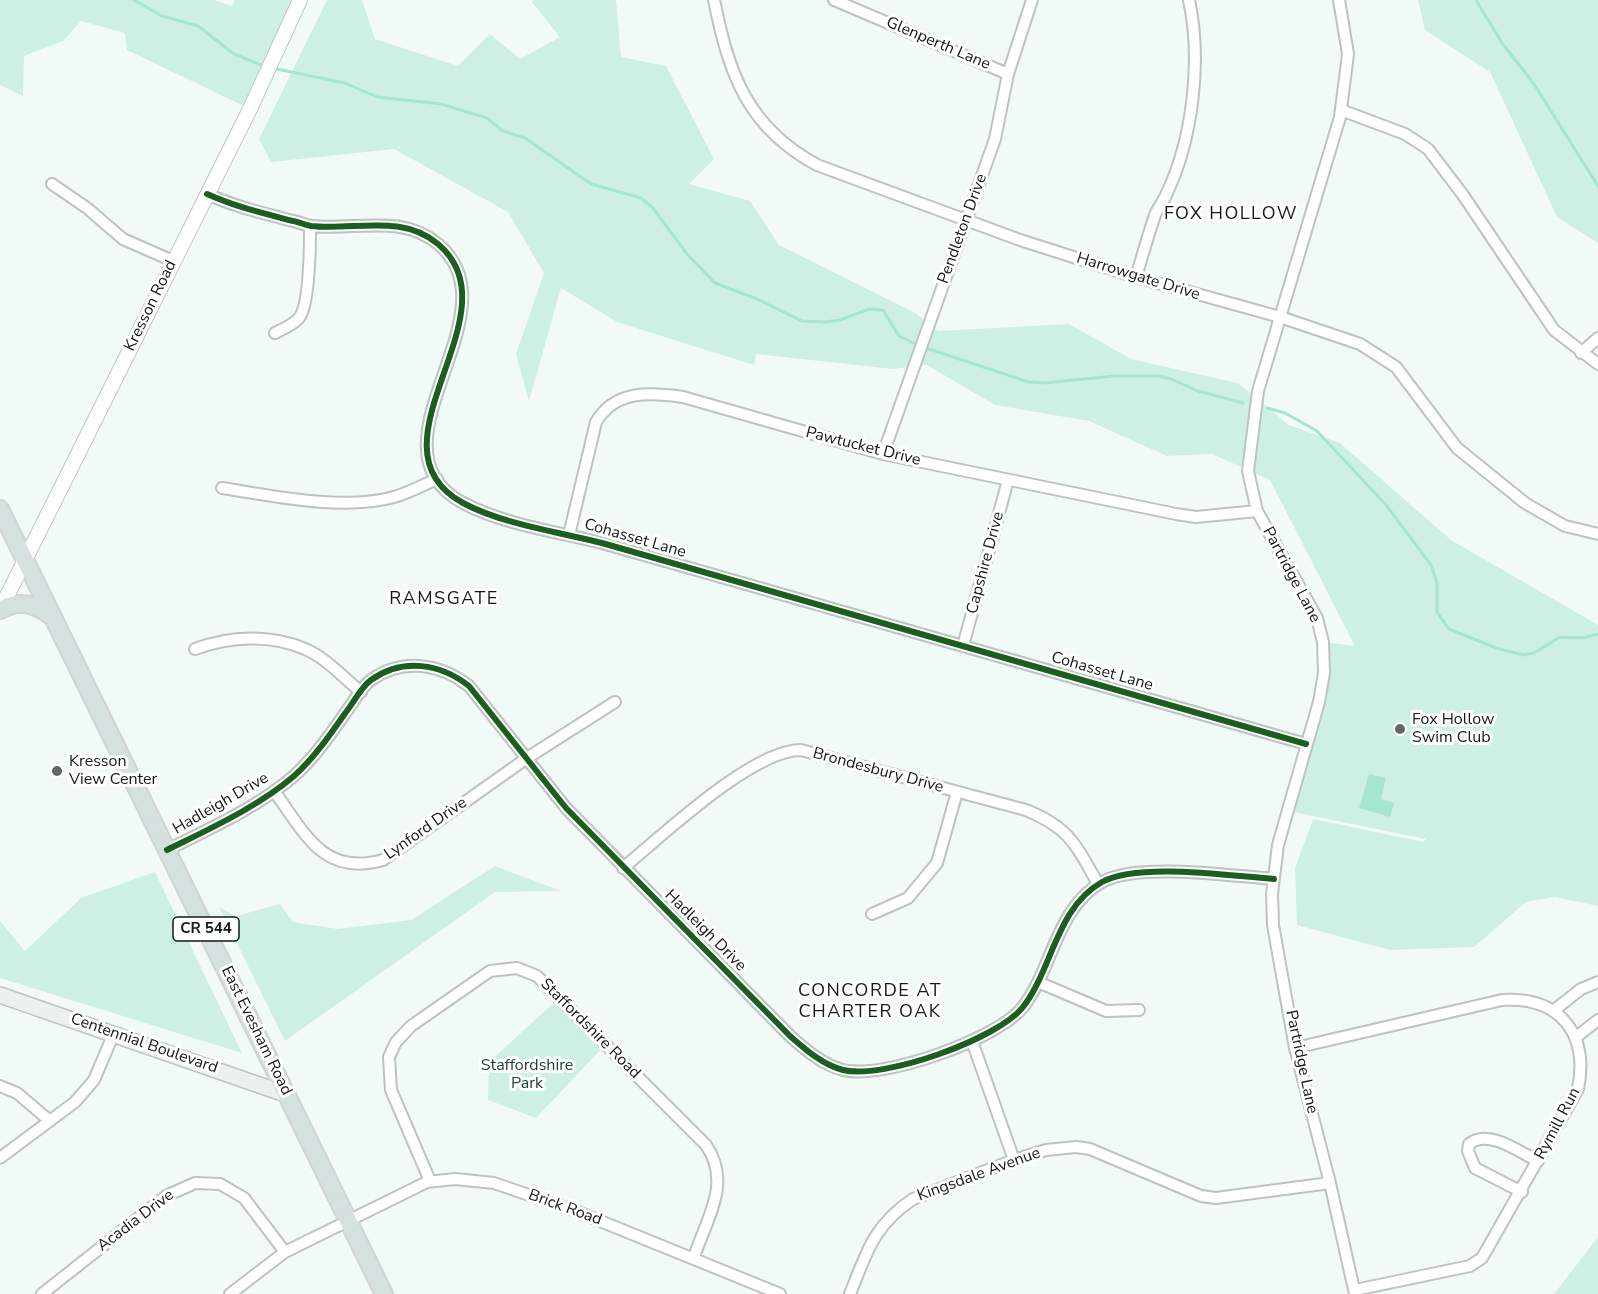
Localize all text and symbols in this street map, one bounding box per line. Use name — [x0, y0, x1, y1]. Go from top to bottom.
street label: Glenperth Lane — [883, 13, 993, 75]
street label: Pendleton Drive — [934, 171, 992, 287]
district label: FOX HOLLOW — [1164, 204, 1298, 226]
street label: Harrowgate Drive — [1074, 249, 1202, 305]
street label: Kresson Road — [121, 257, 181, 355]
street label: Pawtucket Drive — [804, 423, 922, 471]
street label: Capshire Drive — [963, 510, 1009, 616]
street label: Cohasset Lane — [582, 515, 688, 563]
street label: Partridge Lane — [1258, 524, 1324, 626]
district label: RAMSGATE — [389, 589, 499, 611]
street label: Cohasset Lane — [1049, 648, 1155, 696]
place label: Fox Hollow Swim Club — [1412, 710, 1494, 748]
marker: Fox Hollow Swim Club — [1393, 722, 1407, 736]
street label: Brondesbury Drive — [810, 744, 946, 798]
place label: Kresson View Center — [69, 752, 157, 790]
marker: Kresson View Center — [50, 764, 64, 778]
street label: Hadleigh Drive — [170, 769, 272, 839]
street label: Lynford Drive — [381, 794, 471, 864]
street label: Hadleigh Drive — [660, 886, 750, 976]
road number: CR 544 — [173, 917, 239, 941]
street label: East Evesham Road — [216, 963, 296, 1099]
street label: Staffordshire Road — [536, 975, 644, 1083]
district label: CONCORDE AT CHARTER OAK — [798, 981, 942, 1024]
street label: Partridge Lane — [1281, 1008, 1321, 1116]
street label: Centennial Boulevard — [68, 1010, 220, 1078]
park label: Staffordshire Park — [481, 1056, 573, 1094]
street label: Rymill Run — [1531, 1085, 1585, 1163]
street label: Kingsdale Avenue — [915, 1144, 1043, 1206]
street label: Acadia Drive — [94, 1186, 178, 1256]
street label: Brick Road — [526, 1186, 604, 1230]

